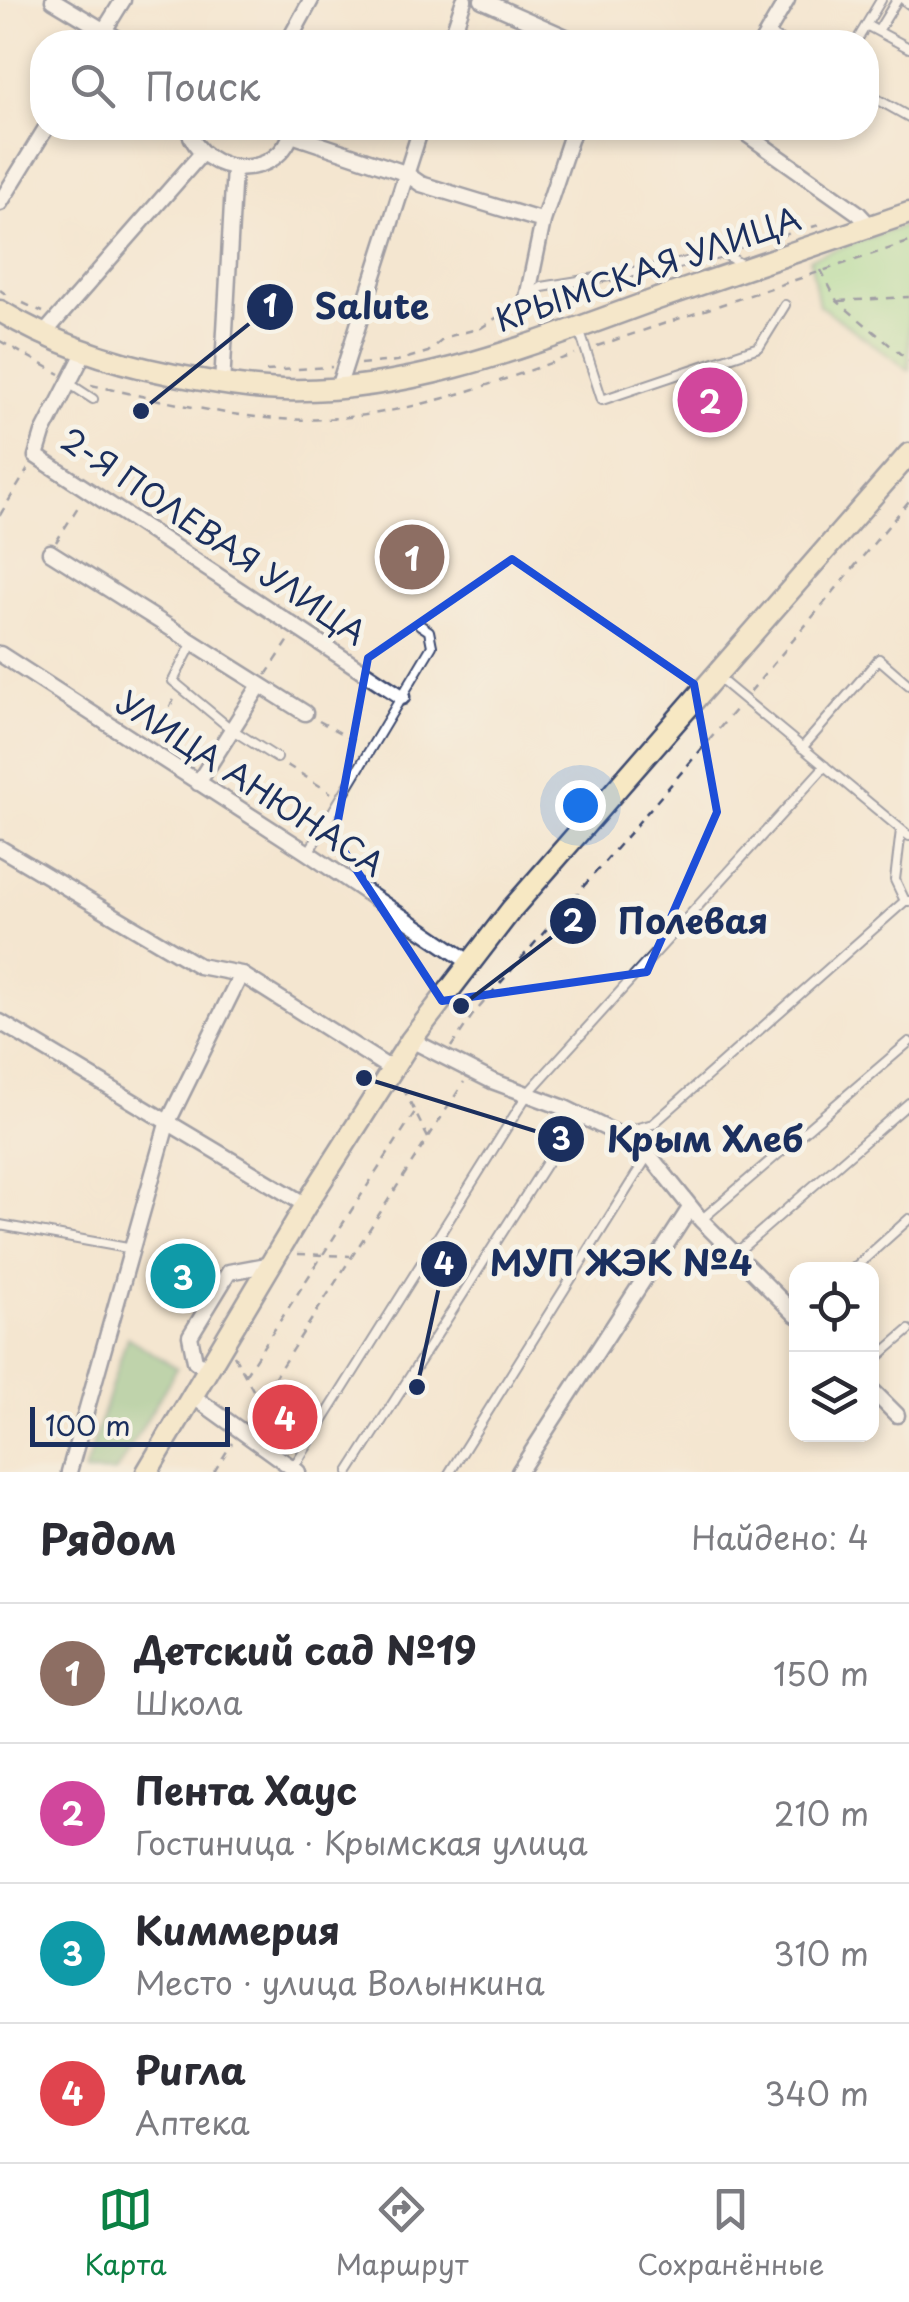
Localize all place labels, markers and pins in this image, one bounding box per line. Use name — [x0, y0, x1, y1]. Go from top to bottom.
callout: Salute — [245, 274, 449, 339]
pin: 2 — [678, 362, 742, 438]
pin: 1 — [380, 520, 444, 594]
callout: Полевая — [548, 889, 788, 954]
callout: Крым Хлеб — [536, 1107, 823, 1172]
callout: МУП ЖЭК №4 — [419, 1232, 774, 1297]
pin: 3 — [150, 1238, 216, 1314]
pin: 4 — [252, 1380, 318, 1454]

